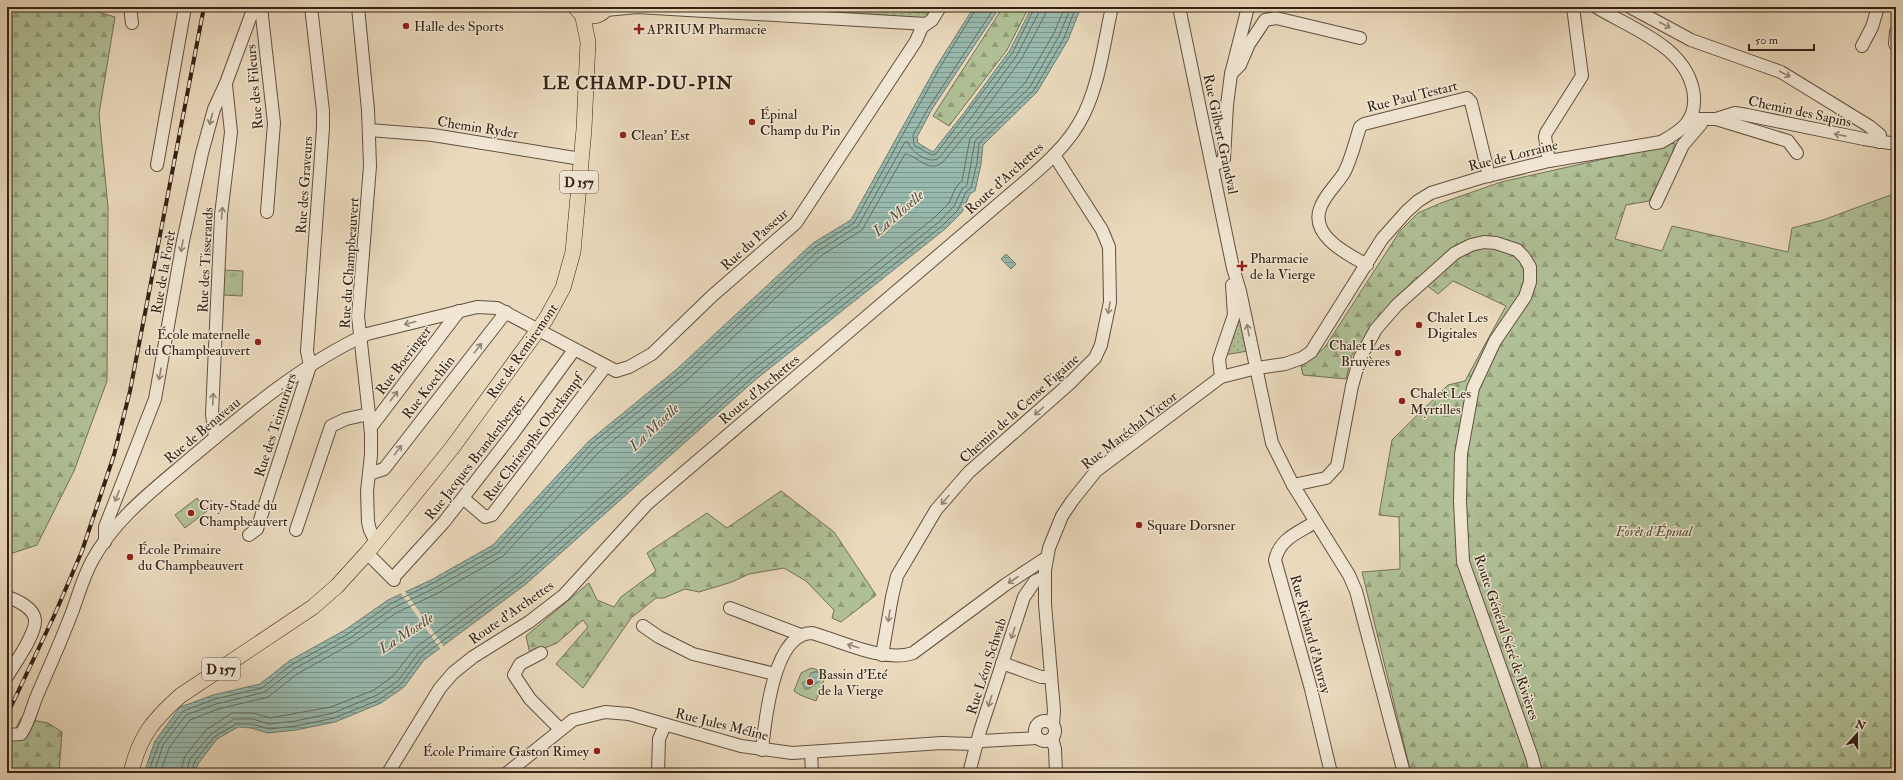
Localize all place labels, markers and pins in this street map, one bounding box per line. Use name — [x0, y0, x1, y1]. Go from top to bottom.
place label: Halle des Sports — [414, 18, 504, 36]
marker: Halle des Sports — [401, 21, 411, 31]
place label: APRIUM Pharmacie — [646, 21, 766, 38]
marker: APRIUM Pharmacie — [634, 24, 644, 34]
place label: Épinal Champ du Pin — [760, 106, 840, 140]
marker: Épinal Champ du Pin — [747, 117, 757, 127]
place label: Clean' Est — [631, 127, 690, 144]
marker: Clean' Est — [618, 130, 628, 140]
place label: Pharmacie de la Vierge — [1250, 250, 1315, 283]
marker: Pharmacie de la Vierge — [1237, 261, 1247, 271]
place label: Chalet Les Digitales — [1427, 309, 1488, 342]
marker: Chalet Les Digitales — [1414, 320, 1424, 330]
place label: École maternelle du Champbeauvert — [144, 326, 250, 360]
marker: École maternelle du Champbeauvert — [253, 337, 263, 347]
place label: Chalet Les Bruyères — [1329, 337, 1390, 371]
marker: Chalet Les Bruyères — [1393, 348, 1403, 358]
place label: Chalet Les Myrtilles — [1410, 385, 1471, 419]
marker: Chalet Les Myrtilles — [1397, 396, 1407, 406]
place label: City-Stade du Champbeauvert — [199, 497, 288, 531]
marker: City-Stade du Champbeauvert — [186, 508, 196, 518]
place label: Square Dorsner — [1147, 517, 1236, 534]
marker: Square Dorsner — [1134, 520, 1144, 530]
place label: École Primaire du Champbeauvert — [138, 541, 244, 575]
marker: École Primaire du Champbeauvert — [125, 552, 135, 562]
place label: Bassin d'Eté de la Vierge — [818, 666, 887, 699]
marker: Bassin d'Eté de la Vierge — [805, 677, 815, 687]
place label: École Primaire Gaston Rimey — [423, 743, 590, 761]
marker: École Primaire Gaston Rimey — [592, 746, 602, 756]

